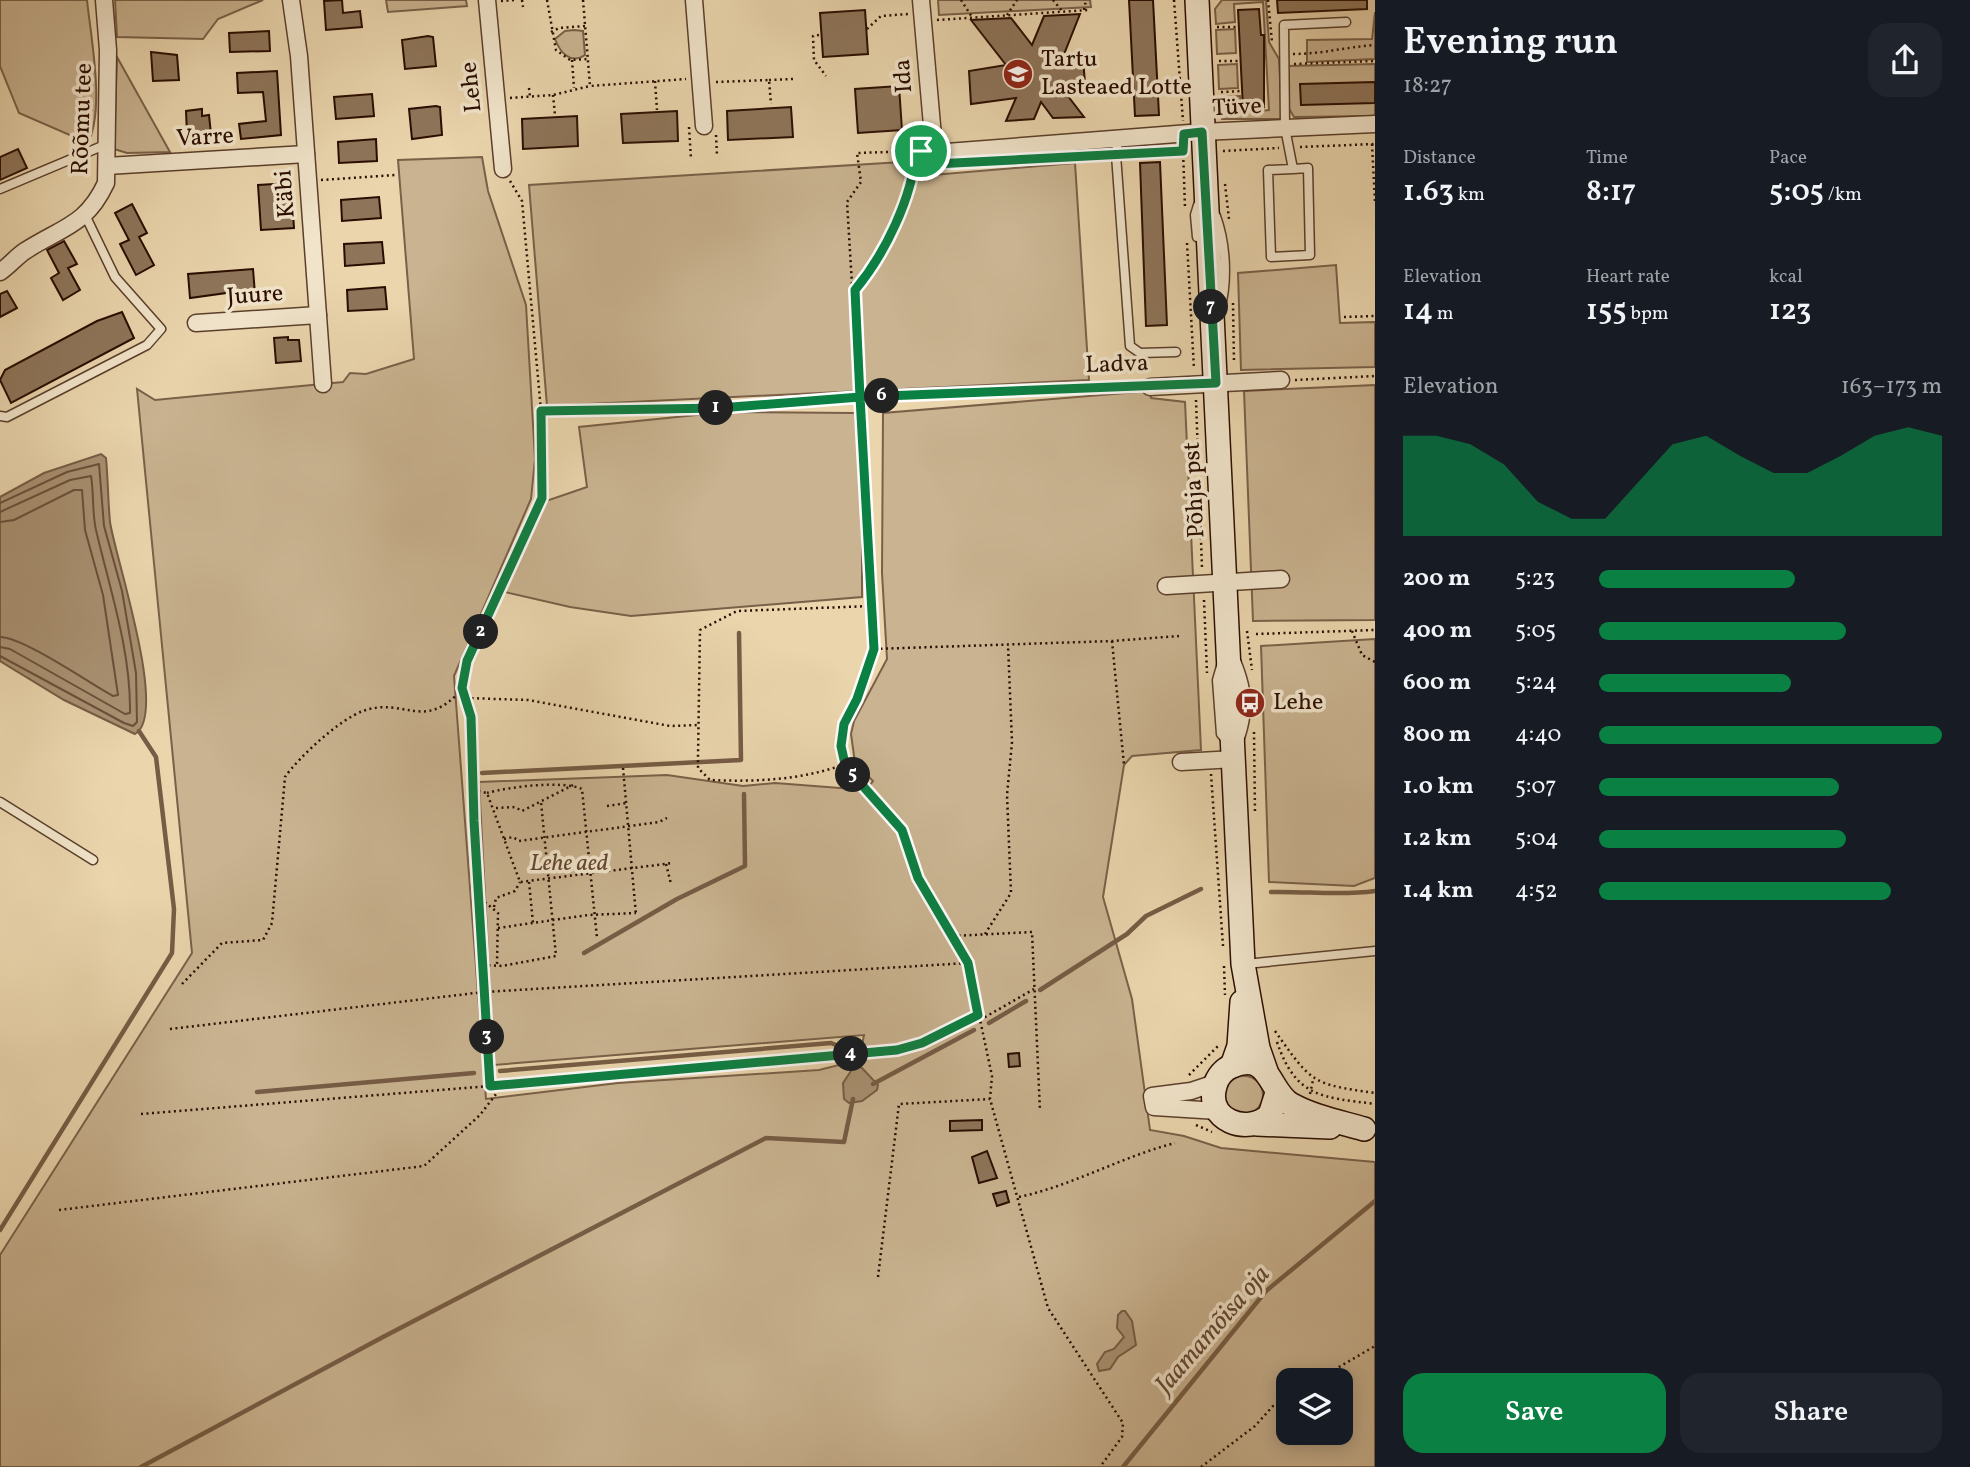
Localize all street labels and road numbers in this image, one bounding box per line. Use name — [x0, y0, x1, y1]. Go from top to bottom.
street label: Ida — [886, 58, 922, 94]
street label: Lehe — [452, 60, 492, 114]
street label: Rõõmu tee — [64, 62, 102, 176]
street label: Tüve — [1211, 90, 1263, 126]
street label: Varre — [175, 120, 235, 156]
street label: Käbi — [267, 169, 305, 219]
street label: Juure — [226, 277, 284, 315]
street label: Ladva — [1085, 347, 1149, 383]
street label: Põhja pst — [1176, 441, 1214, 539]

